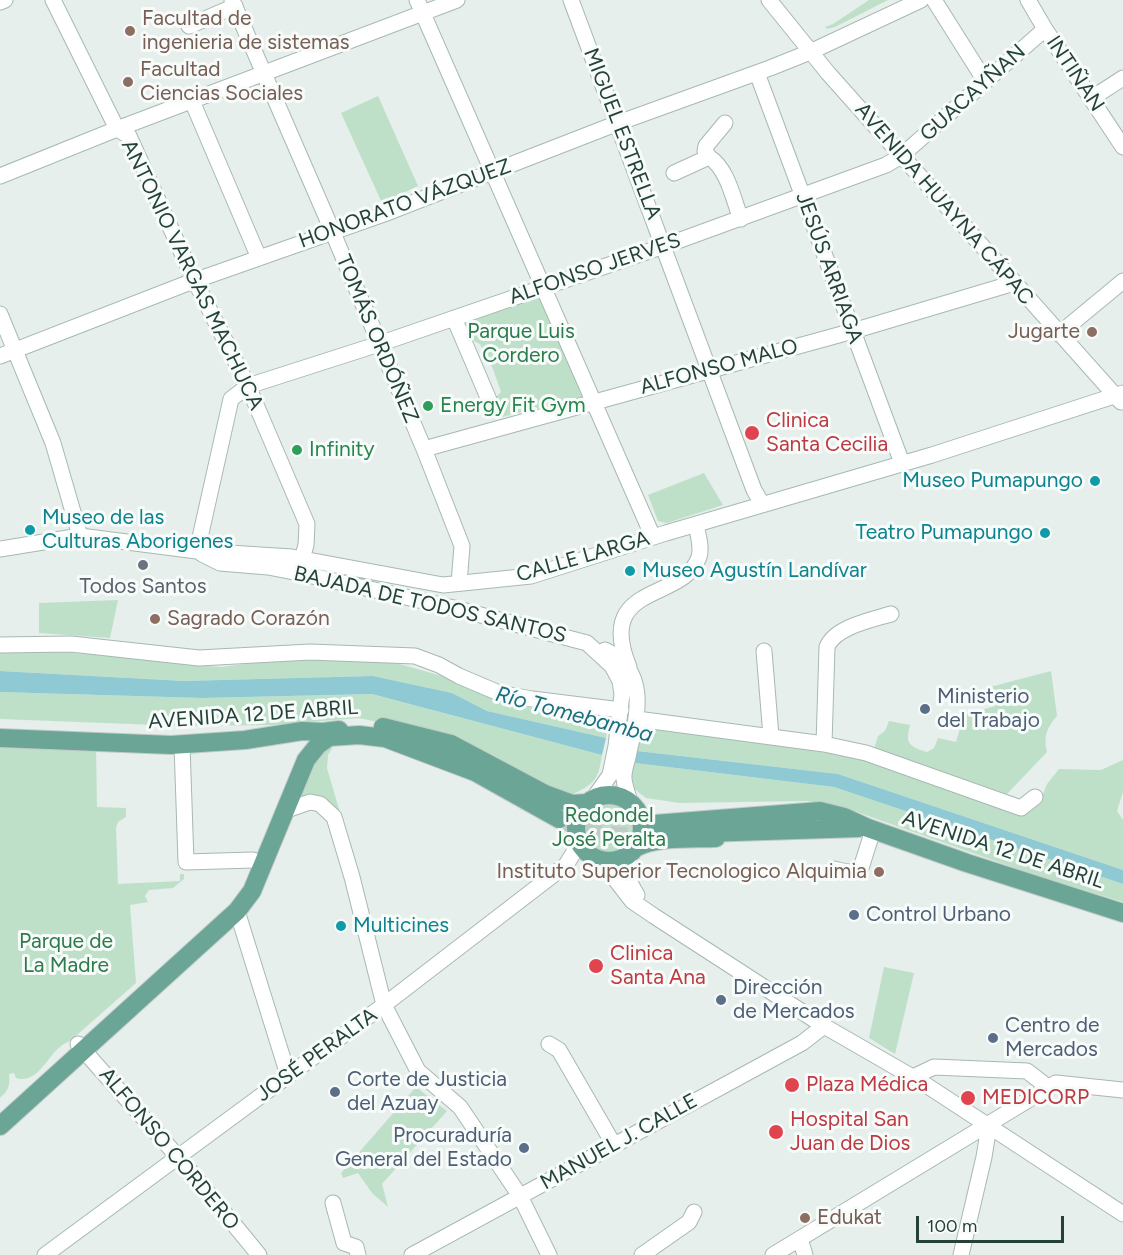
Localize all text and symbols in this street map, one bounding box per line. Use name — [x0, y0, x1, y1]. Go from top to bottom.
place label: Facultad de ingenieria de sistemas — [142, 6, 349, 56]
marker: Facultad de ingenieria de sistemas — [123, 24, 137, 38]
street label: INTIÑAN — [1041, 31, 1109, 117]
street label: GUACAYÑAN — [915, 39, 1031, 147]
street label: MIGUEL ESTRELLA — [578, 45, 666, 223]
place label: Facultad Ciencias Sociales — [140, 57, 303, 107]
marker: Facultad Ciencias Sociales — [121, 75, 135, 89]
street label: AVENIDA HUAYNA CÁPAC — [849, 98, 1039, 310]
street label: ANTONIO VARGAS MACHUCA — [115, 136, 269, 414]
street label: HONORATO VÁZQUEZ — [295, 154, 515, 254]
street label: JESÚS ARRIAGA — [790, 189, 868, 347]
street label: ALFONSO JERVES — [506, 228, 684, 310]
street label: TOMÁS ORDÓÑEZ — [330, 251, 424, 427]
park label: Parque Luis Cordero — [467, 319, 575, 369]
place label: Jugarte — [1008, 319, 1080, 345]
marker: Jugarte — [1085, 325, 1099, 339]
street label: ALFONSO MALO — [637, 334, 801, 400]
place label: Energy Fit Gym — [440, 393, 586, 419]
marker: Energy Fit Gym — [421, 399, 435, 413]
place label: Clinica Santa Cecilia — [766, 408, 888, 458]
marker: Clinica Santa Cecilia — [743, 424, 761, 442]
place label: Infinity — [309, 437, 375, 463]
marker: Infinity — [290, 443, 304, 457]
place label: Museo Pumapungo — [902, 468, 1083, 494]
marker: Museo Pumapungo — [1088, 474, 1102, 488]
place label: Museo de las Culturas Aborigenes — [42, 505, 233, 555]
place label: Teatro Pumapungo — [855, 520, 1033, 546]
marker: Museo de las Culturas Aborigenes — [23, 523, 37, 537]
street label: CALLE LARGA — [514, 526, 652, 588]
marker: Teatro Pumapungo — [1038, 526, 1052, 540]
marker: Todos Santos — [136, 558, 150, 572]
place label: Museo Agustín Landívar — [642, 558, 867, 584]
street label: BAJADA DE TODOS SANTOS — [291, 561, 569, 649]
marker: Museo Agustín Landívar — [623, 564, 637, 578]
place label: Todos Santos — [79, 574, 207, 600]
place label: Sagrado Corazón — [167, 606, 330, 632]
marker: Sagrado Corazón — [148, 612, 162, 626]
water label: Río Tomebamba — [492, 681, 656, 749]
place label: Ministerio del Trabajo — [937, 684, 1040, 734]
street label: AVENIDA 12 DE ABRIL — [147, 695, 359, 735]
marker: Ministerio del Trabajo — [918, 702, 932, 716]
park label: Redondel José Peralta — [552, 803, 666, 853]
street label: AVENIDA 12 DE ABRIL — [899, 805, 1107, 895]
place label: Instituto Superior Tecnologico Alquimia — [496, 859, 867, 885]
marker: Instituto Superior Tecnologico Alquimia — [872, 865, 886, 879]
place label: Control Urbano — [866, 902, 1011, 928]
marker: Control Urbano — [847, 908, 861, 922]
place label: Multicines — [353, 913, 449, 939]
marker: Multicines — [334, 919, 348, 933]
park label: Parque de La Madre — [19, 929, 113, 979]
place label: Clinica Santa Ana — [610, 941, 706, 991]
marker: Clinica Santa Ana — [587, 957, 605, 975]
place label: Dirección de Mercados — [733, 975, 855, 1025]
marker: Dirección de Mercados — [714, 993, 728, 1007]
street label: JOSÉ PERALTA — [252, 1003, 382, 1107]
place label: Centro de Mercados — [1005, 1013, 1099, 1063]
marker: Centro de Mercados — [986, 1031, 1000, 1045]
street label: ALFONSO CORDERO — [94, 1063, 244, 1235]
place label: Corte de Justicia del Azuay — [347, 1067, 507, 1117]
place label: Plaza Médica — [806, 1072, 928, 1098]
marker: Plaza Médica — [783, 1076, 801, 1094]
marker: Corte de Justicia del Azuay — [328, 1085, 342, 1099]
place label: MEDICORP — [982, 1085, 1089, 1111]
street label: MANUEL J. CALLE — [536, 1088, 702, 1196]
marker: MEDICORP — [959, 1089, 977, 1107]
place label: Hospital San Juan de Dios — [790, 1107, 910, 1157]
place label: Procuraduría General del Estado — [335, 1123, 512, 1173]
marker: Hospital San Juan de Dios — [767, 1123, 785, 1141]
marker: Procuraduría General del Estado — [517, 1141, 531, 1155]
scale bar — [919, 1204, 1068, 1242]
place label: Edukat — [817, 1205, 882, 1231]
marker: Edukat — [798, 1211, 812, 1225]
text: 100 m — [927, 1215, 977, 1237]

